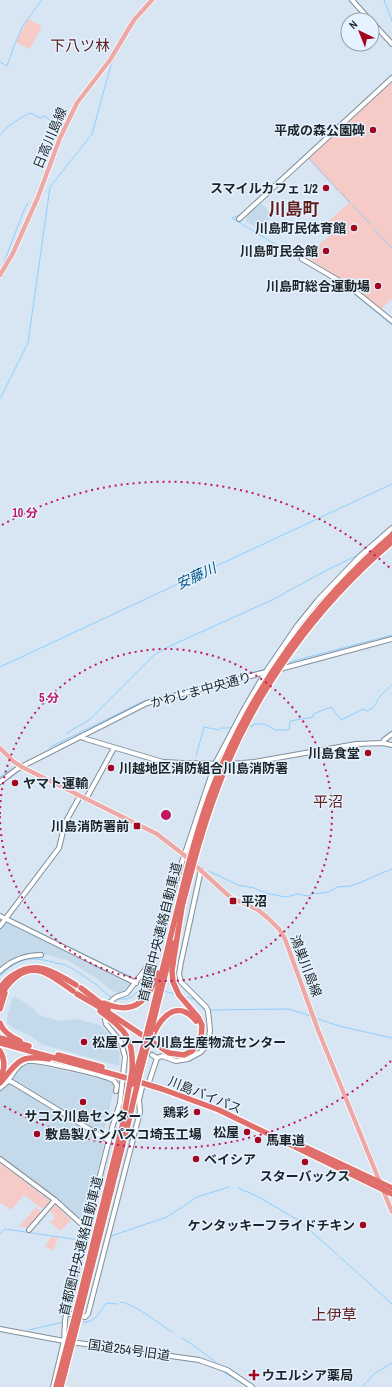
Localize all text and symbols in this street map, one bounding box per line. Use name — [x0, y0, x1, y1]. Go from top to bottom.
north arrow — [340, 12, 380, 52]
text: N — [346, 17, 360, 32]
district label: 下八ツ林 — [50, 35, 110, 56]
street label: 日高川島線 — [29, 105, 71, 171]
place label: 平成の森公園碑 — [274, 122, 365, 139]
marker: 平成の森公園碑 — [368, 125, 378, 135]
place label: スマイルカフェ 1/2 — [210, 180, 318, 197]
marker: スマイルカフェ 1/2 — [321, 183, 331, 193]
district label: 川島町 — [269, 197, 320, 220]
place label: 川島町民体育館 — [255, 220, 346, 237]
marker: 川島町民体育館 — [349, 223, 359, 233]
place label: 川島町民会館 — [240, 243, 318, 260]
marker: 川島町民会館 — [321, 246, 331, 256]
place label: 川島町総合運動場 — [266, 278, 370, 295]
marker: 川島町総合運動場 — [373, 281, 383, 291]
text: 10 分 — [12, 505, 38, 521]
water label: 安藤川 — [173, 558, 221, 593]
street label: かわじま中央通り — [149, 668, 253, 712]
text: 5 分 — [39, 690, 59, 706]
place label: 川島食堂 — [308, 745, 360, 762]
marker: 川島食堂 — [363, 748, 373, 758]
place label: 川越地区消防組合川島消防署 — [119, 760, 288, 777]
marker: 川越地区消防組合川島消防署 — [106, 763, 116, 773]
place label: ヤマト運輸 — [23, 775, 89, 792]
marker: ヤマト運輸 — [10, 778, 20, 788]
district label: 平沼 — [313, 791, 343, 812]
centre of rings — [159, 808, 173, 822]
place label: 川島消防署前 — [51, 818, 129, 835]
marker: 川島消防署前 — [132, 821, 142, 831]
street label: 首都圏中央連絡自動車道 — [134, 861, 186, 1003]
place label: 平沼 — [241, 893, 267, 910]
marker: 平沼 — [228, 896, 238, 906]
street label: 鴻巣川島線 — [286, 933, 326, 999]
place label: 松屋フーズ川島生産物流センター — [92, 1034, 286, 1051]
marker: 松屋フーズ川島生産物流センター — [79, 1037, 89, 1047]
street label: 川島バイパス — [166, 1073, 244, 1117]
marker: サコス川島センター — [78, 1097, 88, 1107]
place label: 鶏彩 — [163, 1104, 189, 1121]
marker: 鶏彩 — [192, 1107, 202, 1117]
place label: サコス川島センター — [24, 1108, 142, 1125]
place label: 松屋 — [213, 1124, 239, 1141]
place label: 敷島製パンパスコ埼玉工場 — [45, 1126, 202, 1143]
marker: 松屋 — [242, 1127, 252, 1137]
marker: 敷島製パンパスコ埼玉工場 — [32, 1129, 42, 1139]
place label: 馬車道 — [266, 1132, 305, 1149]
marker: 馬車道 — [253, 1135, 263, 1145]
place label: ベイシア — [204, 1151, 256, 1168]
marker: ベイシア — [191, 1154, 201, 1164]
marker: スターバックス — [300, 1157, 310, 1167]
place label: スターバックス — [260, 1168, 350, 1185]
street label: 首都圏中央連絡自動車道 — [55, 1175, 107, 1317]
place label: ケンタッキーフライドチキン — [188, 1217, 355, 1234]
marker: ケンタッキーフライドチキン — [358, 1220, 368, 1230]
district label: 上伊草 — [311, 1304, 357, 1325]
street label: 国道254号旧道 — [87, 1336, 171, 1364]
place label: ウエルシア薬局 — [262, 1367, 353, 1384]
marker: ウエルシア薬局 — [249, 1370, 259, 1380]

